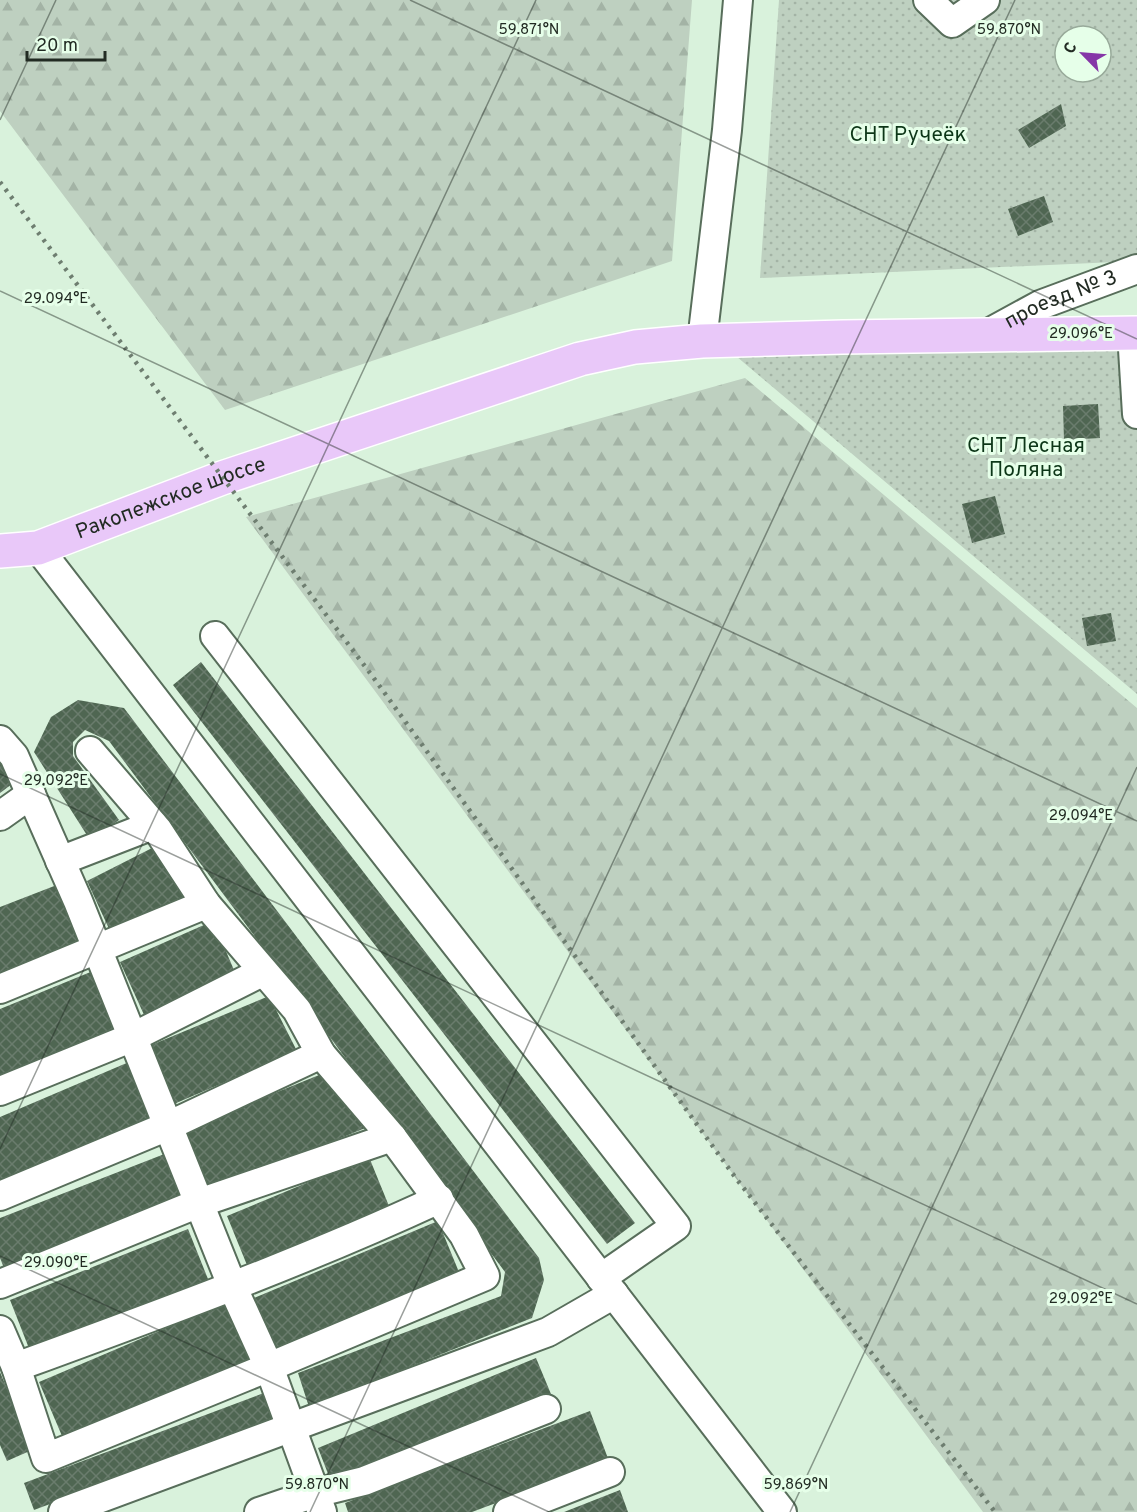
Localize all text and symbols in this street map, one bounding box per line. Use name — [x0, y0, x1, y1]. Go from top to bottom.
text: 59.871°N — [499, 21, 559, 40]
text: 59.870°N — [977, 21, 1041, 40]
scale bar — [27, 24, 105, 62]
north arrow — [1053, 24, 1113, 84]
text: 20 m — [36, 35, 78, 58]
text: С — [1060, 40, 1082, 57]
park label: СНТ Ручеёк — [850, 122, 966, 149]
street label: проезд № 3 — [1000, 264, 1121, 335]
text: 29.094°E — [24, 290, 88, 309]
text: 29.096°E — [1049, 325, 1113, 344]
park label: СНТ Лесная Поляна — [967, 433, 1085, 484]
street label: Ракопежское шоссе — [72, 451, 269, 546]
text: 29.092°E — [24, 772, 88, 791]
text: 29.094°E — [1049, 807, 1113, 826]
text: 29.090°E — [24, 1254, 88, 1273]
text: 29.092°E — [1049, 1290, 1113, 1309]
text: 59.870°N — [285, 1476, 349, 1495]
text: 59.869°N — [764, 1476, 828, 1495]

